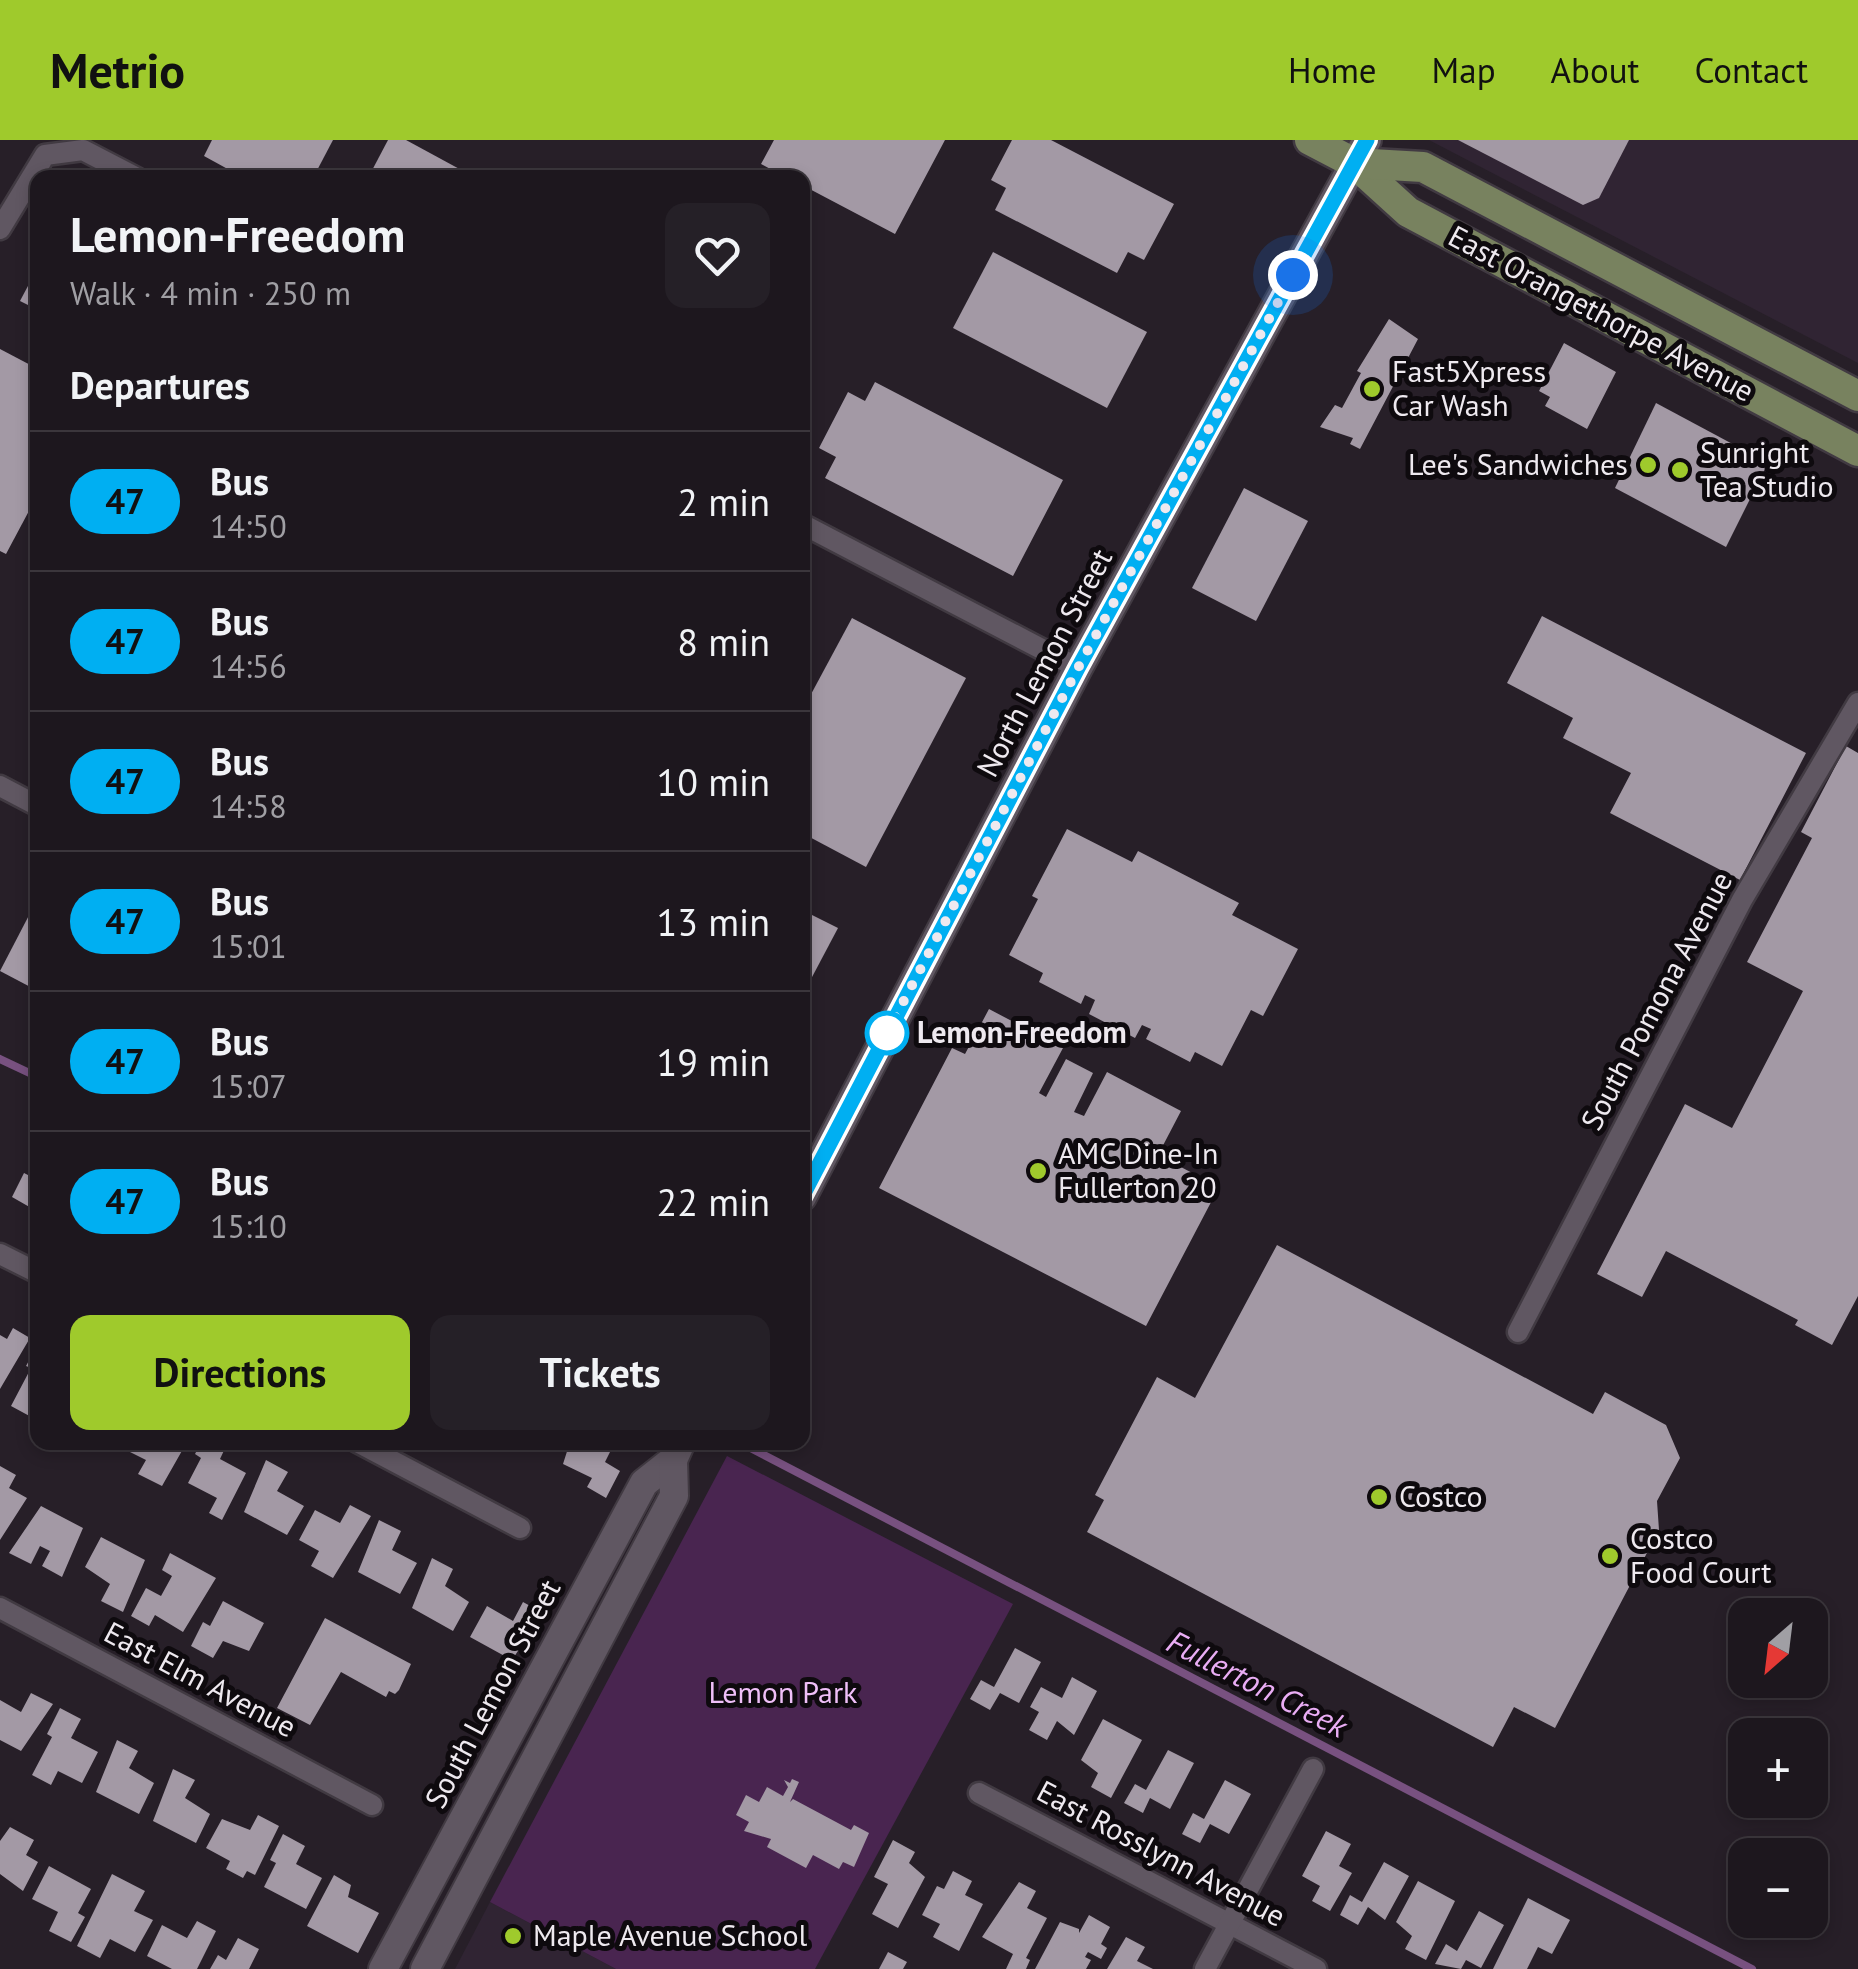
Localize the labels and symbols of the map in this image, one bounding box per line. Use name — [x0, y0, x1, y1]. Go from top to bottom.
street label: East Orangethorpe Avenue — [1442, 216, 1761, 410]
your location — [1268, 250, 1318, 300]
place label: Fast5Xpress Car Wash — [1392, 351, 1546, 424]
marker: Fast5Xpress Car Wash — [1361, 378, 1383, 400]
place label: Sunright Tea Studio — [1700, 432, 1833, 505]
place label: Lee's Sandwiches — [1408, 444, 1628, 483]
marker: Lee's Sandwiches — [1637, 454, 1659, 476]
marker: Sunright Tea Studio — [1669, 459, 1691, 481]
street label: North Lemon Street — [967, 542, 1120, 783]
street label: South Pomona Avenue — [1571, 864, 1740, 1136]
marker: Lemon-Freedom — [866, 1012, 908, 1054]
place label: Lemon-Freedom — [917, 1012, 1127, 1051]
place label: AMC Dine-In Fullerton 20 — [1058, 1133, 1218, 1206]
marker: AMC Dine-In Fullerton 20 — [1027, 1160, 1049, 1182]
place label: Costco — [1399, 1476, 1483, 1515]
marker: Costco — [1368, 1486, 1390, 1508]
place label: Costco Food Court — [1630, 1518, 1771, 1591]
marker: Costco Food Court — [1599, 1545, 1621, 1567]
street label: South Lemon Street — [415, 1572, 568, 1814]
north arrow — [1728, 1598, 1828, 1698]
street label: East Elm Avenue — [98, 1612, 303, 1746]
water label: Fullerton Creek — [1160, 1620, 1356, 1747]
park label: Lemon Park — [708, 1672, 858, 1711]
street label: East Rosslynn Avenue — [1031, 1771, 1293, 1935]
place label: Maple Avenue School — [533, 1915, 808, 1954]
marker: Maple Avenue School — [502, 1925, 524, 1947]

